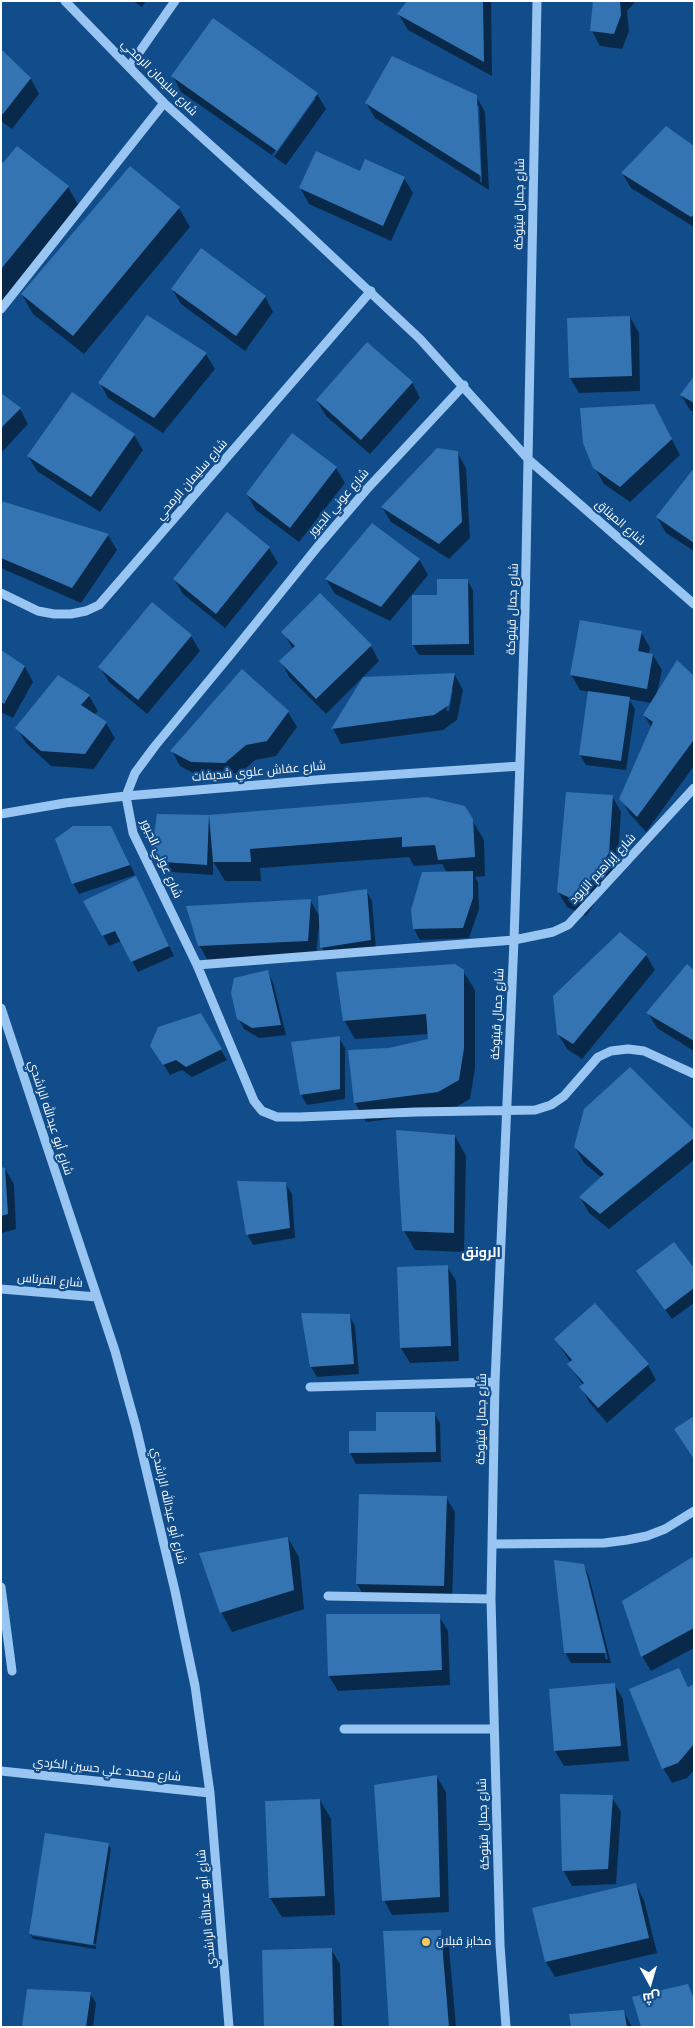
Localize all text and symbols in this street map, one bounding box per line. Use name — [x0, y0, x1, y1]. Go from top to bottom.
street label: شارع سليمان الرمحي — [118, 37, 200, 119]
street label: شارع جمال قيتوكة — [512, 158, 528, 250]
street label: شارع سليمان الرمحي — [153, 437, 231, 523]
street label: شارع عوني الجبور — [306, 466, 372, 540]
street label: شارع الميثاق — [592, 497, 648, 549]
street label: شارع جمال قيتوكة — [504, 563, 522, 655]
street label: شارع عفاش علوي شديفات — [191, 759, 327, 785]
street label: شارع عوني الجبور — [137, 817, 185, 901]
street label: شارع إبراهيم الزيود — [567, 831, 639, 907]
street label: شارع جمال قيتوكة — [488, 968, 508, 1060]
street label: شارع أبو عبدالله الراشدي — [25, 1059, 75, 1177]
district label: الرونق — [461, 1245, 501, 1261]
street label: شارع الفرناس — [17, 1271, 83, 1291]
street label: شارع جمال قيتوكة — [474, 1373, 490, 1465]
street label: شارع أبو عبدالله الراشدي — [148, 1446, 188, 1566]
street label: شارع محمد علي حسين الكردي — [32, 1755, 182, 1785]
street label: شارع جمال قيتوكة — [475, 1778, 493, 1870]
street label: شارع أبو عبدالله الراشدي — [195, 1849, 219, 1969]
place label: مخابز قبلان — [436, 1935, 491, 1949]
marker: مخابز قبلان — [420, 1936, 432, 1948]
north arrow — [625, 1958, 675, 2008]
text: ش — [642, 1988, 661, 2008]

